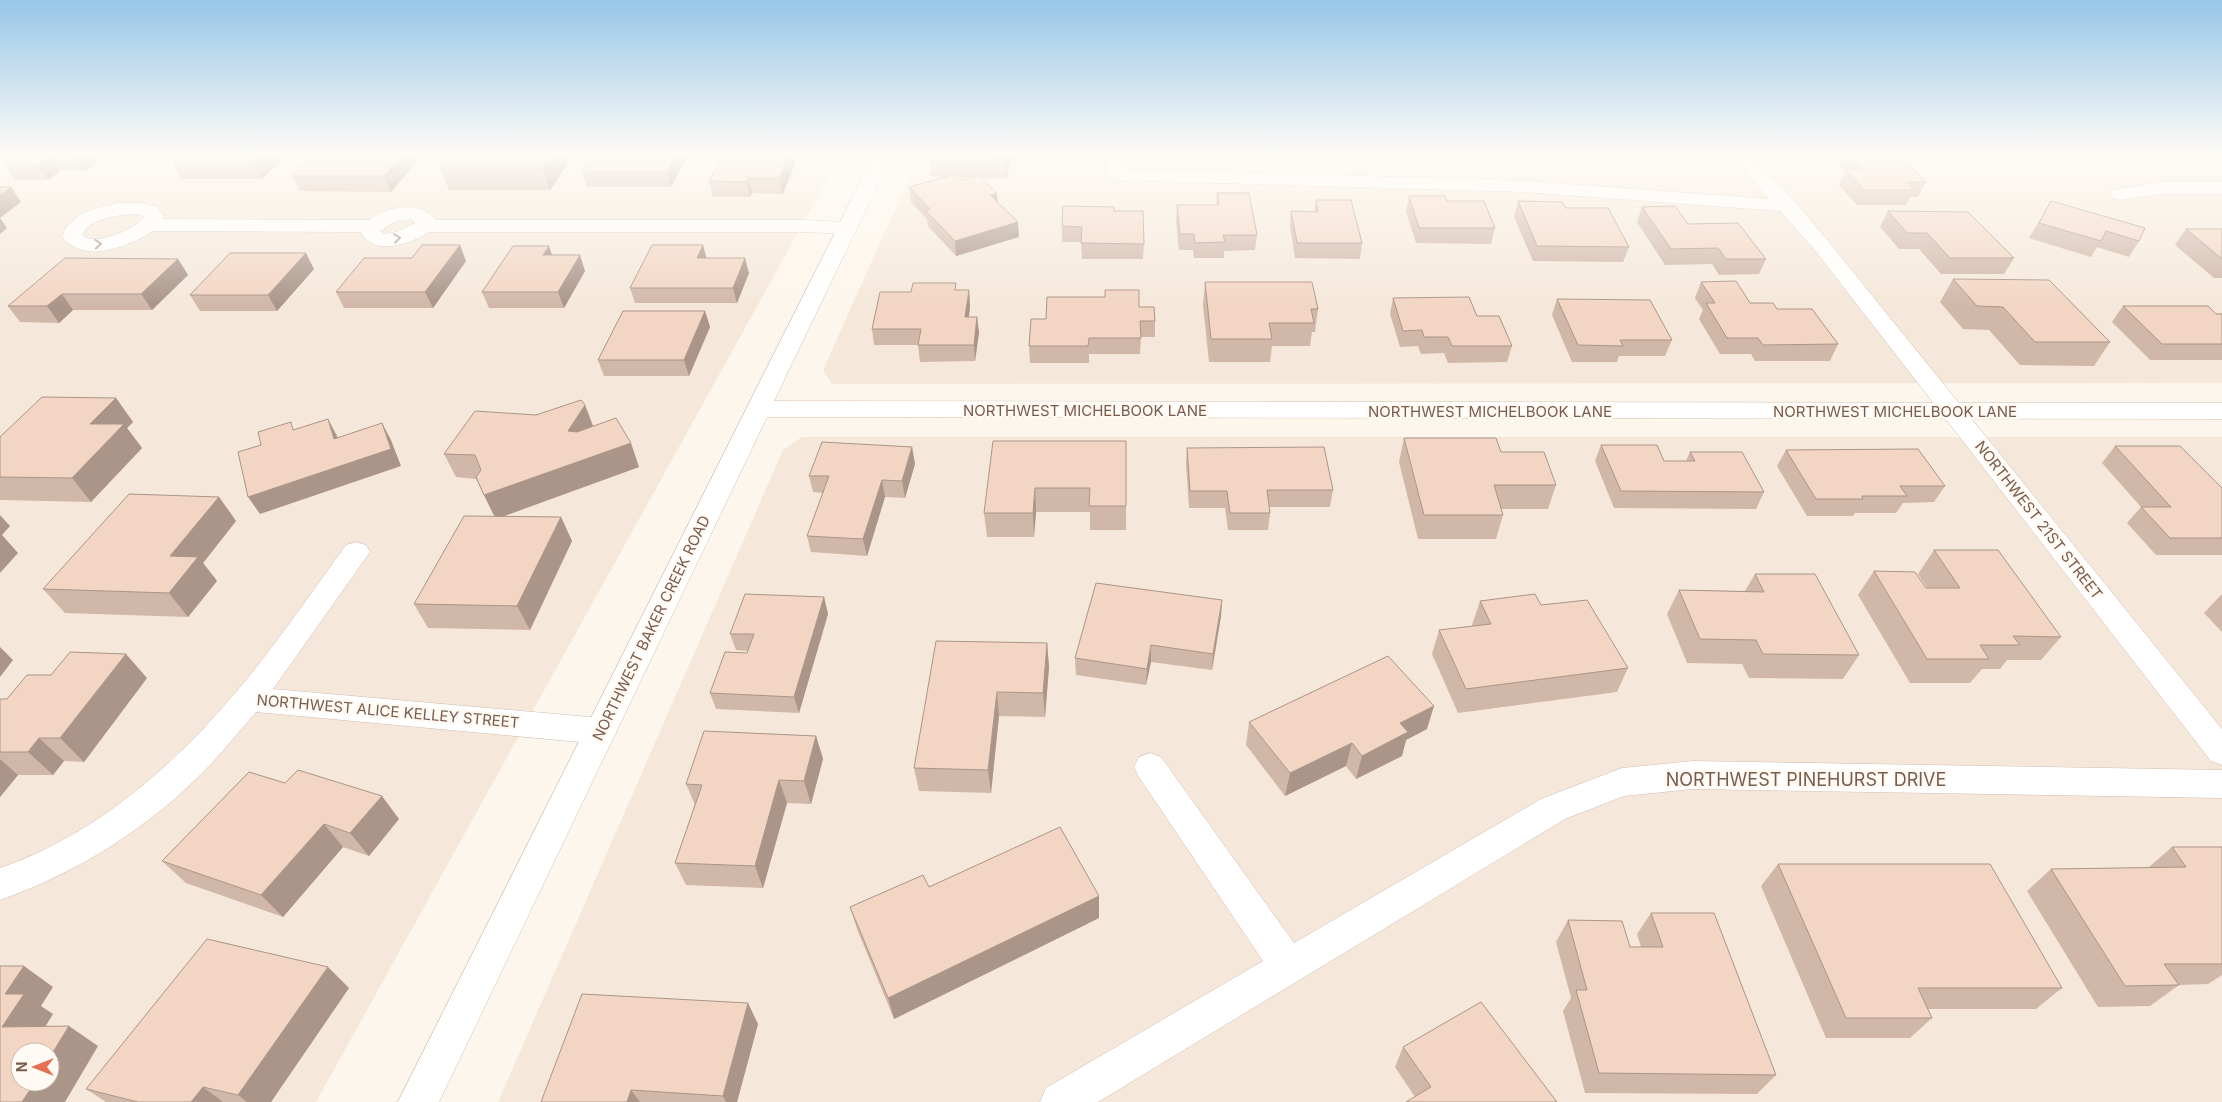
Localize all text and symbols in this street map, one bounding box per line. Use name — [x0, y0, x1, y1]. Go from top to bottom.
one-way arrow — [393, 233, 401, 244]
one-way arrow — [94, 238, 102, 249]
street label: NORTHWEST MICHELBOOK LANE — [963, 401, 1207, 420]
street label: NORTHWEST MICHELBOOK LANE — [1368, 402, 1612, 421]
street label: NORTHWEST MICHELBOOK LANE — [1773, 402, 2017, 421]
street label: NORTHWEST 21ST STREET — [1971, 437, 2107, 603]
street label: NORTHWEST BAKER CREEK ROAD — [588, 512, 714, 744]
street label: NORTHWEST ALICE KELLEY STREET — [256, 690, 520, 732]
street label: NORTHWEST PINEHURST DRIVE — [1666, 769, 1946, 790]
north arrow — [10, 1042, 60, 1092]
text: N — [13, 1062, 30, 1072]

